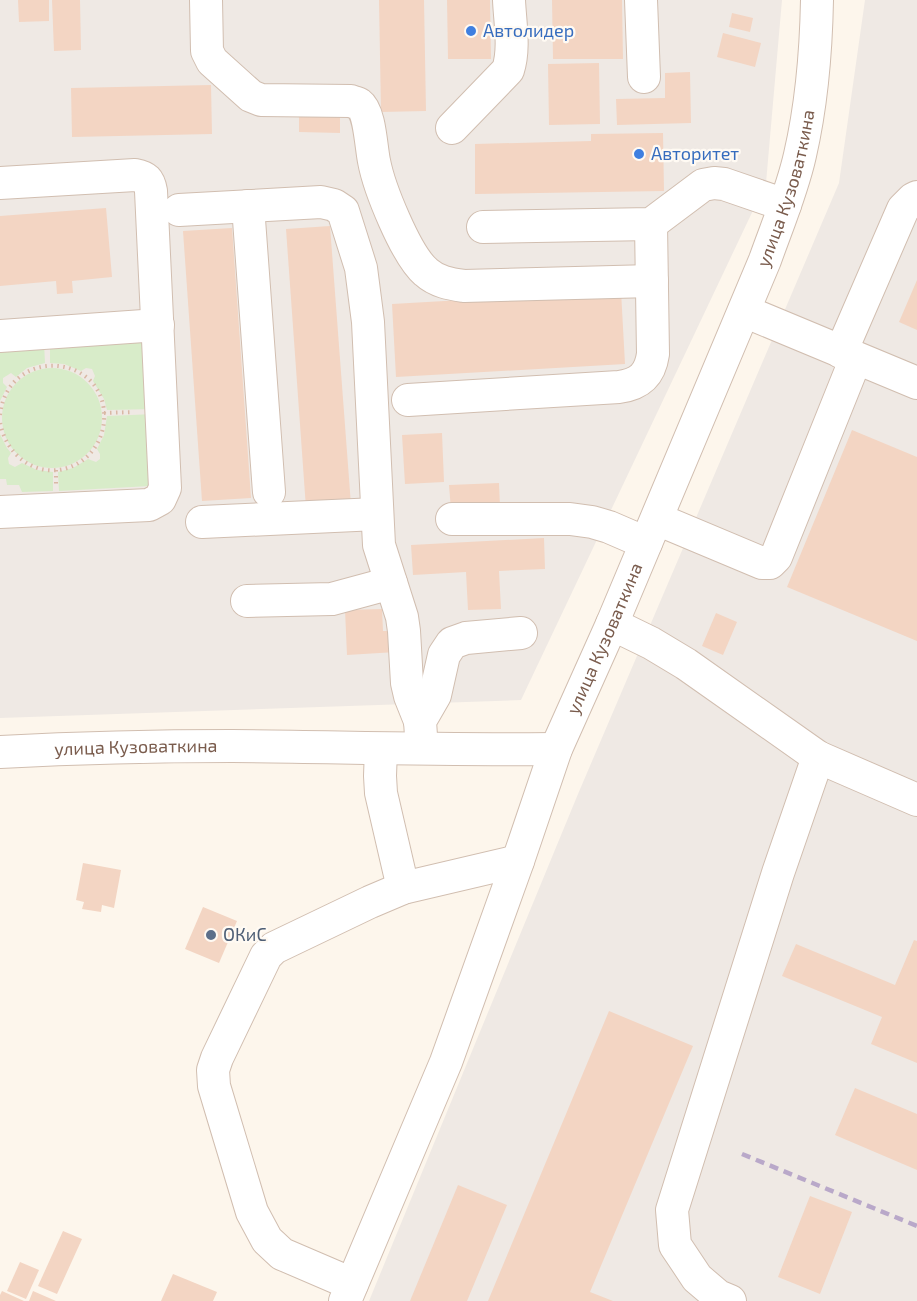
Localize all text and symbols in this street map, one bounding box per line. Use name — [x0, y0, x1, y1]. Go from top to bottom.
place label: Автолидер — [483, 19, 574, 41]
marker: Автолидер — [464, 24, 478, 38]
street label: улица Кузоваткина — [751, 108, 818, 270]
place label: Авторитет — [651, 142, 739, 164]
marker: Авторитет — [632, 147, 646, 161]
street label: улица Кузоваткина — [561, 559, 647, 717]
street label: улица Кузоваткина — [54, 734, 218, 760]
place label: ОКиС — [223, 923, 267, 945]
marker: ОКиС — [204, 928, 218, 942]

